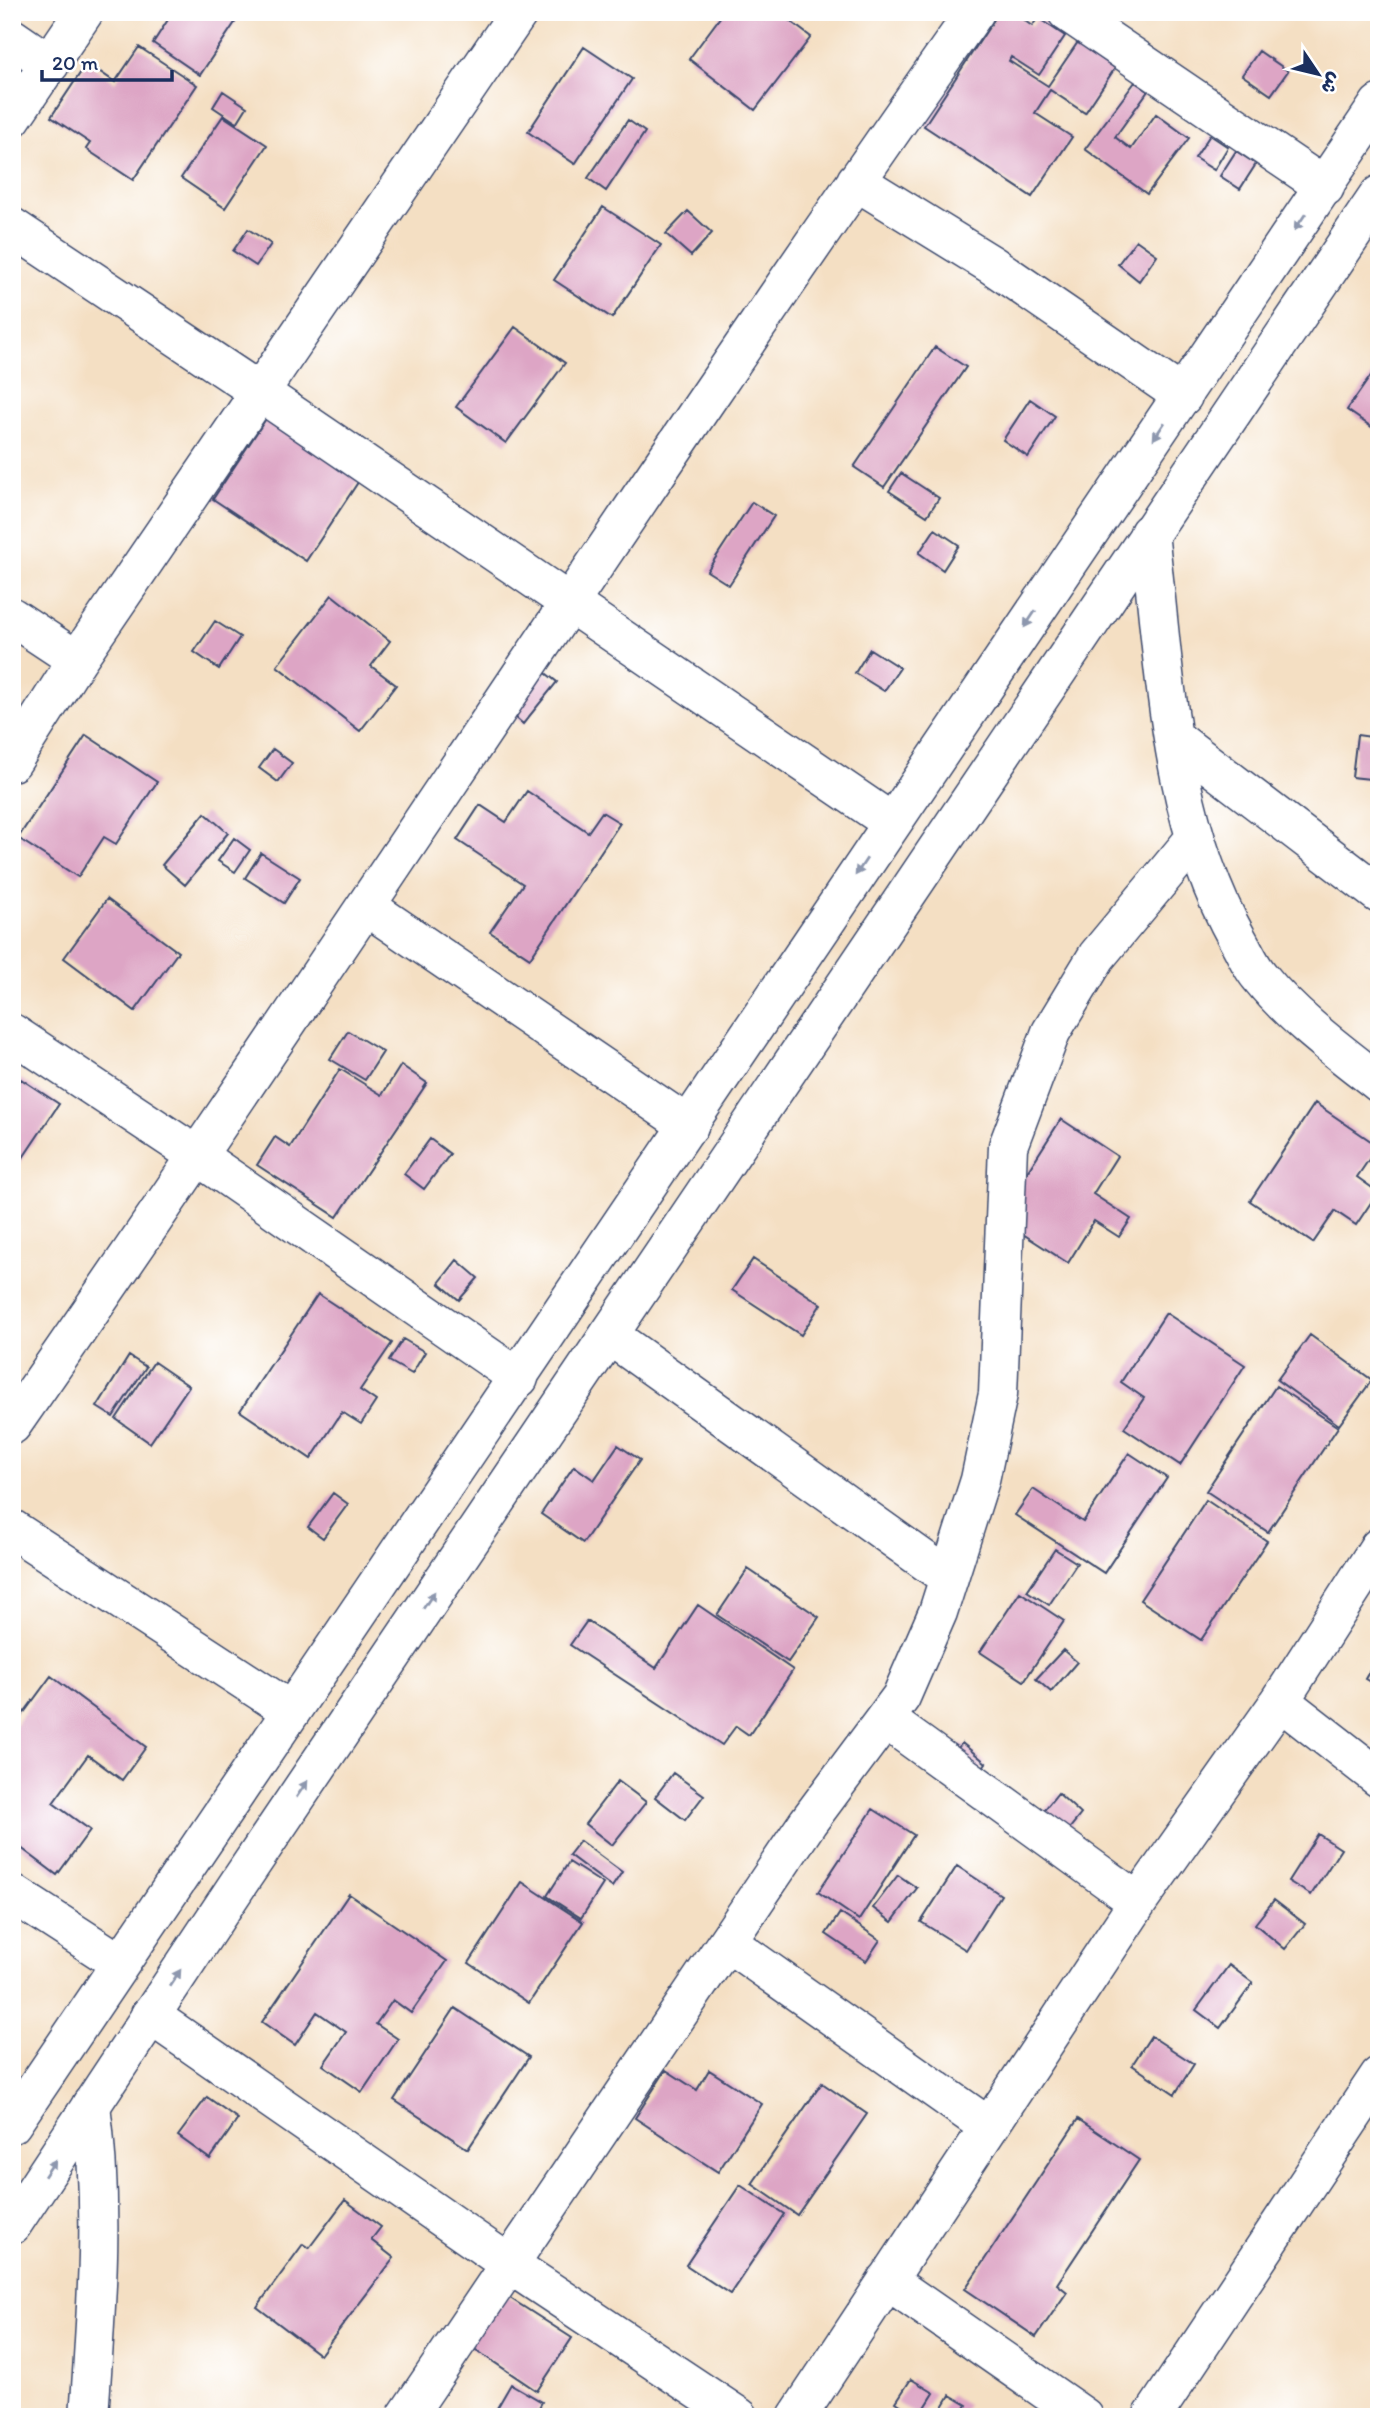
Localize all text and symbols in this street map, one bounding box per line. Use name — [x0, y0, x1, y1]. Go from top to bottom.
scale bar — [42, 38, 172, 82]
north arrow — [1282, 38, 1352, 108]
text: 20 m — [52, 50, 99, 75]
text: ش — [1316, 68, 1347, 99]
one-way arrow — [1294, 212, 1307, 232]
one-way arrow — [1152, 422, 1166, 440]
one-way arrow — [1024, 609, 1037, 628]
one-way arrow — [854, 858, 868, 876]
one-way arrow — [423, 1591, 436, 1610]
one-way arrow — [295, 1780, 309, 1798]
one-way arrow — [168, 1969, 182, 1987]
one-way arrow — [43, 2158, 56, 2177]

